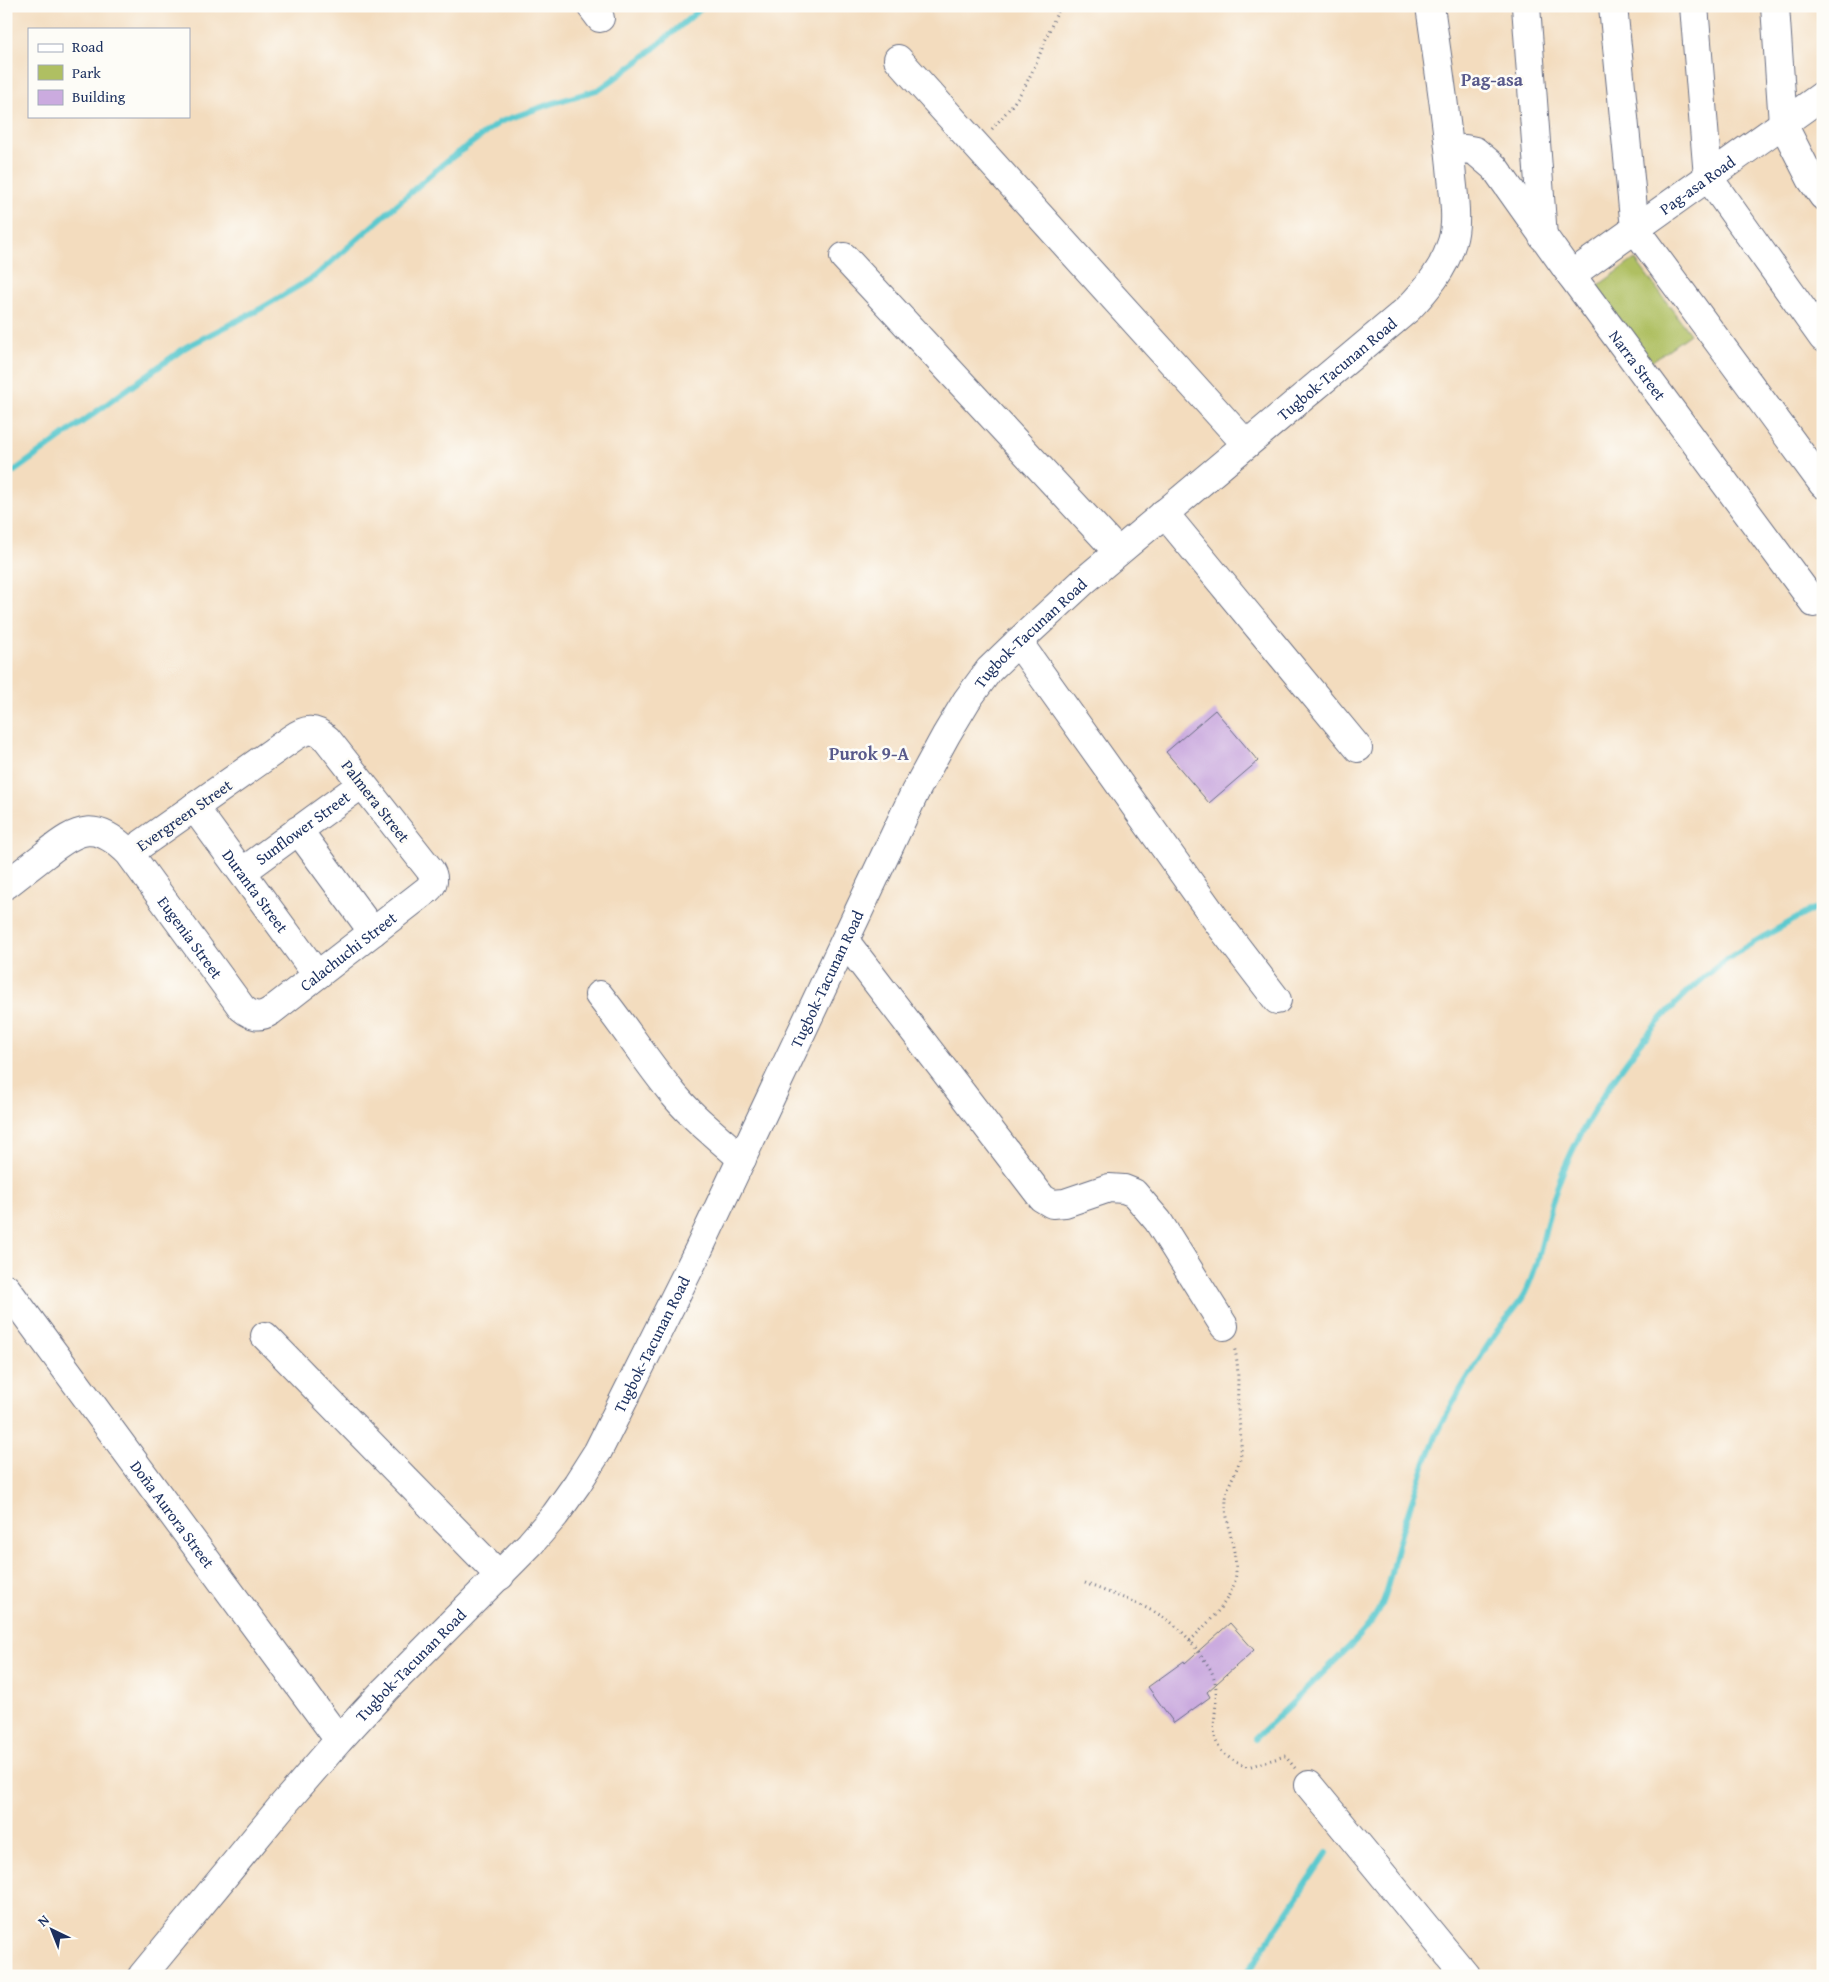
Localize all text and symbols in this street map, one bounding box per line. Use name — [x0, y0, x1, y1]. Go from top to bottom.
legend — [28, 28, 190, 118]
text: Road — [72, 36, 103, 57]
text: Park — [72, 62, 101, 83]
district label: Pag-asa — [1461, 66, 1524, 93]
text: Building — [72, 86, 126, 107]
street label: Pag-asa Road — [1654, 149, 1740, 220]
street label: Tugbok-Tacunan Road — [1272, 311, 1402, 426]
street label: Narra Street — [1604, 325, 1672, 406]
street label: Tugbok-Tacunan Road — [968, 572, 1092, 693]
district label: Purok 9-A — [829, 740, 909, 767]
street label: Palmera Street — [336, 755, 416, 848]
street label: Evergreen Street — [131, 773, 237, 857]
street label: Sunflower Street — [250, 785, 355, 871]
street label: Duranta Street — [217, 844, 294, 938]
street label: Eugenia Street — [152, 891, 229, 984]
street label: Calachuchi Street — [294, 906, 402, 997]
street label: Tugbok-Tacunan Road — [784, 906, 870, 1052]
street label: Tugbok-Tacunan Road — [607, 1271, 696, 1417]
street label: Doña Aurora Street — [125, 1455, 221, 1574]
street label: Tugbok-Tacunan Road — [350, 1603, 472, 1727]
north arrow — [28, 1904, 78, 1954]
text: N — [33, 1910, 54, 1931]

